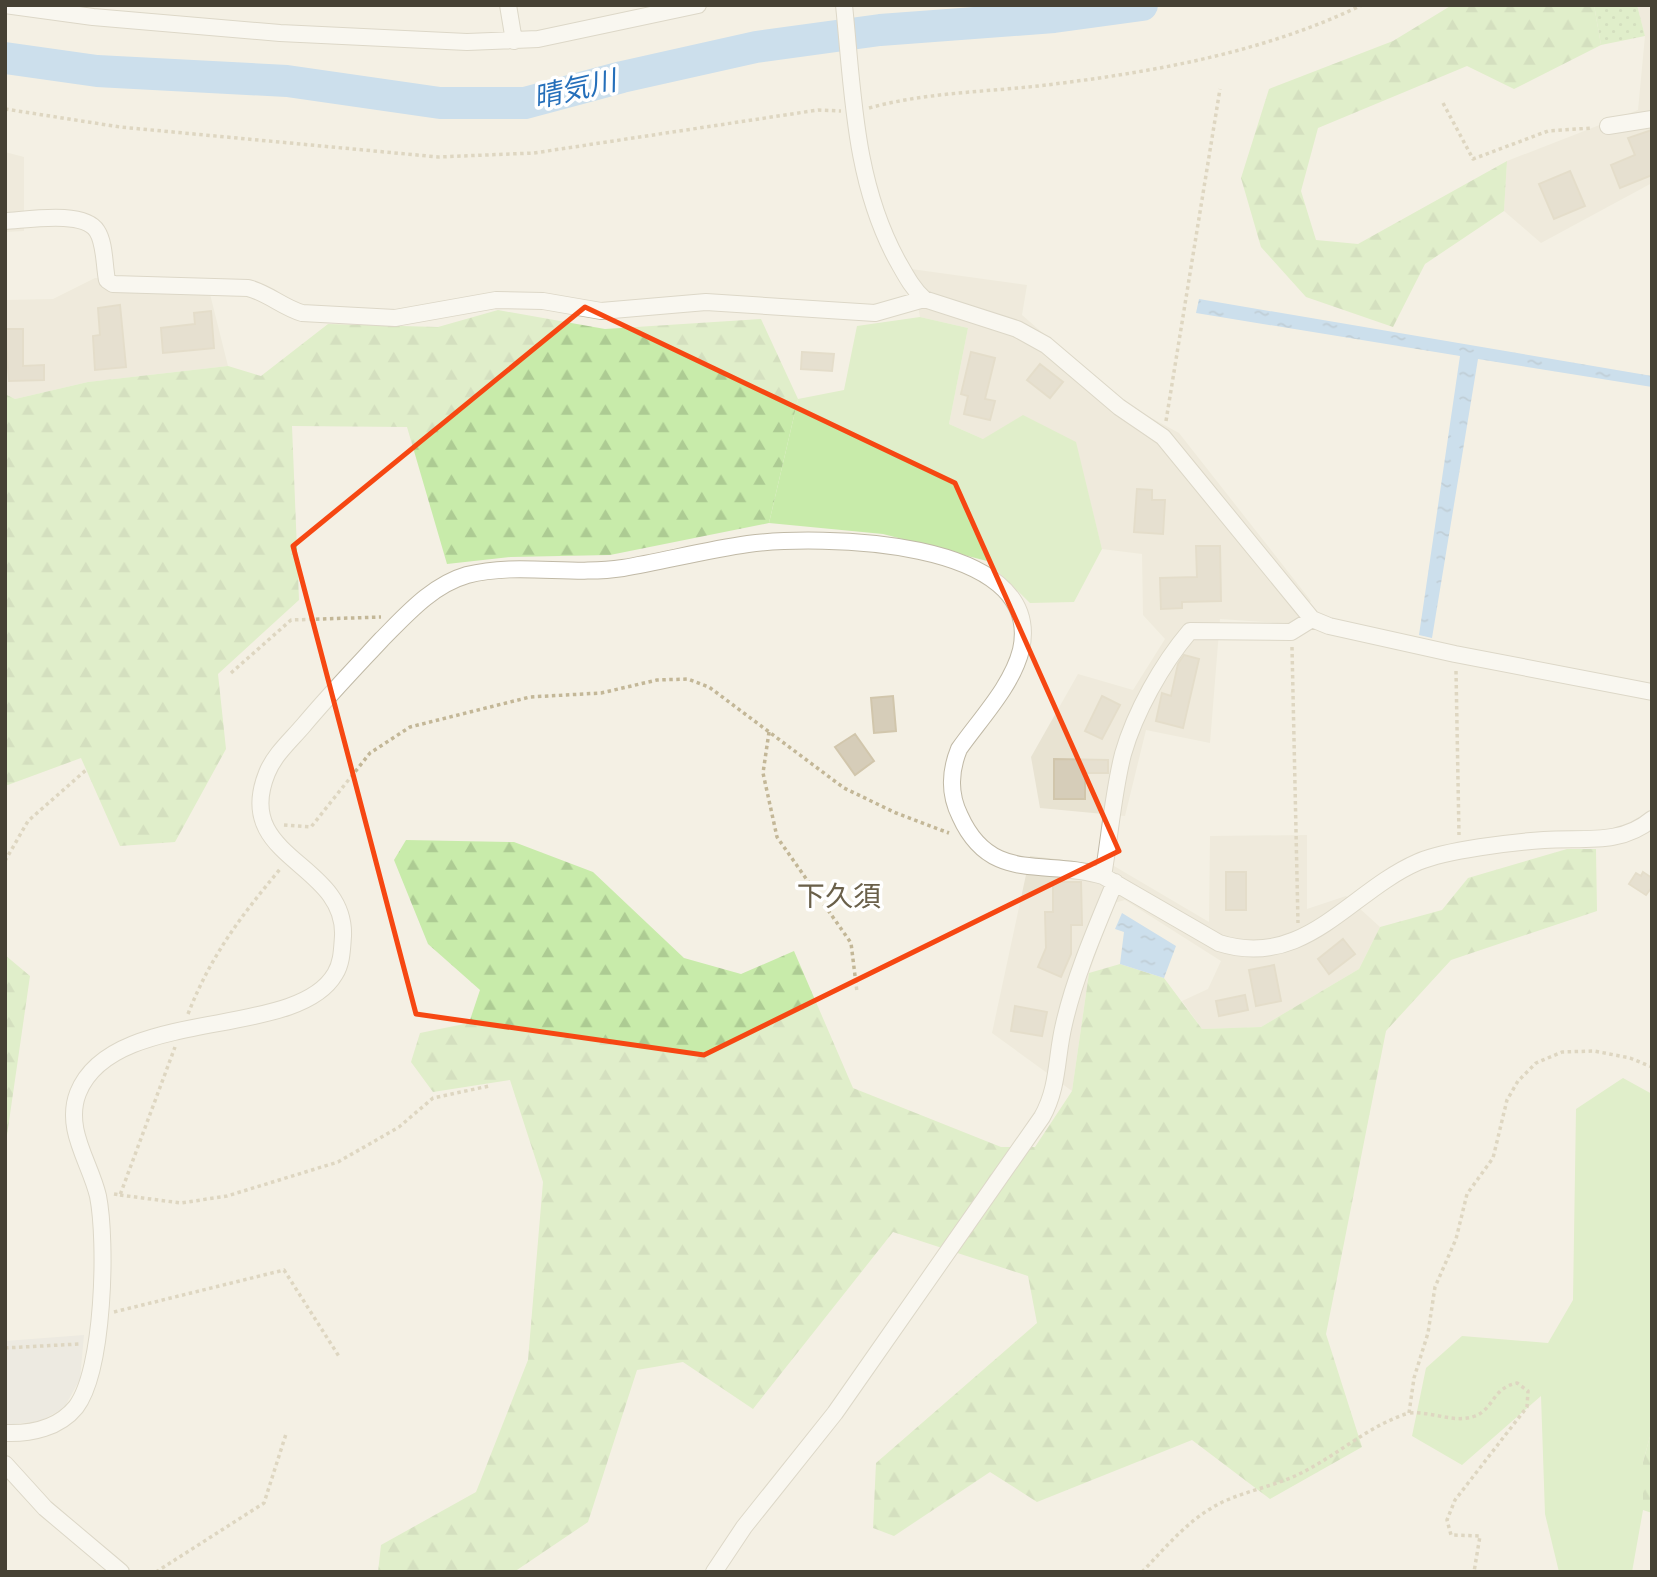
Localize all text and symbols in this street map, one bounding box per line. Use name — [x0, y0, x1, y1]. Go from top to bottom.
water label: 晴気川 — [530, 64, 623, 116]
district label: 下久須 — [797, 881, 881, 914]

